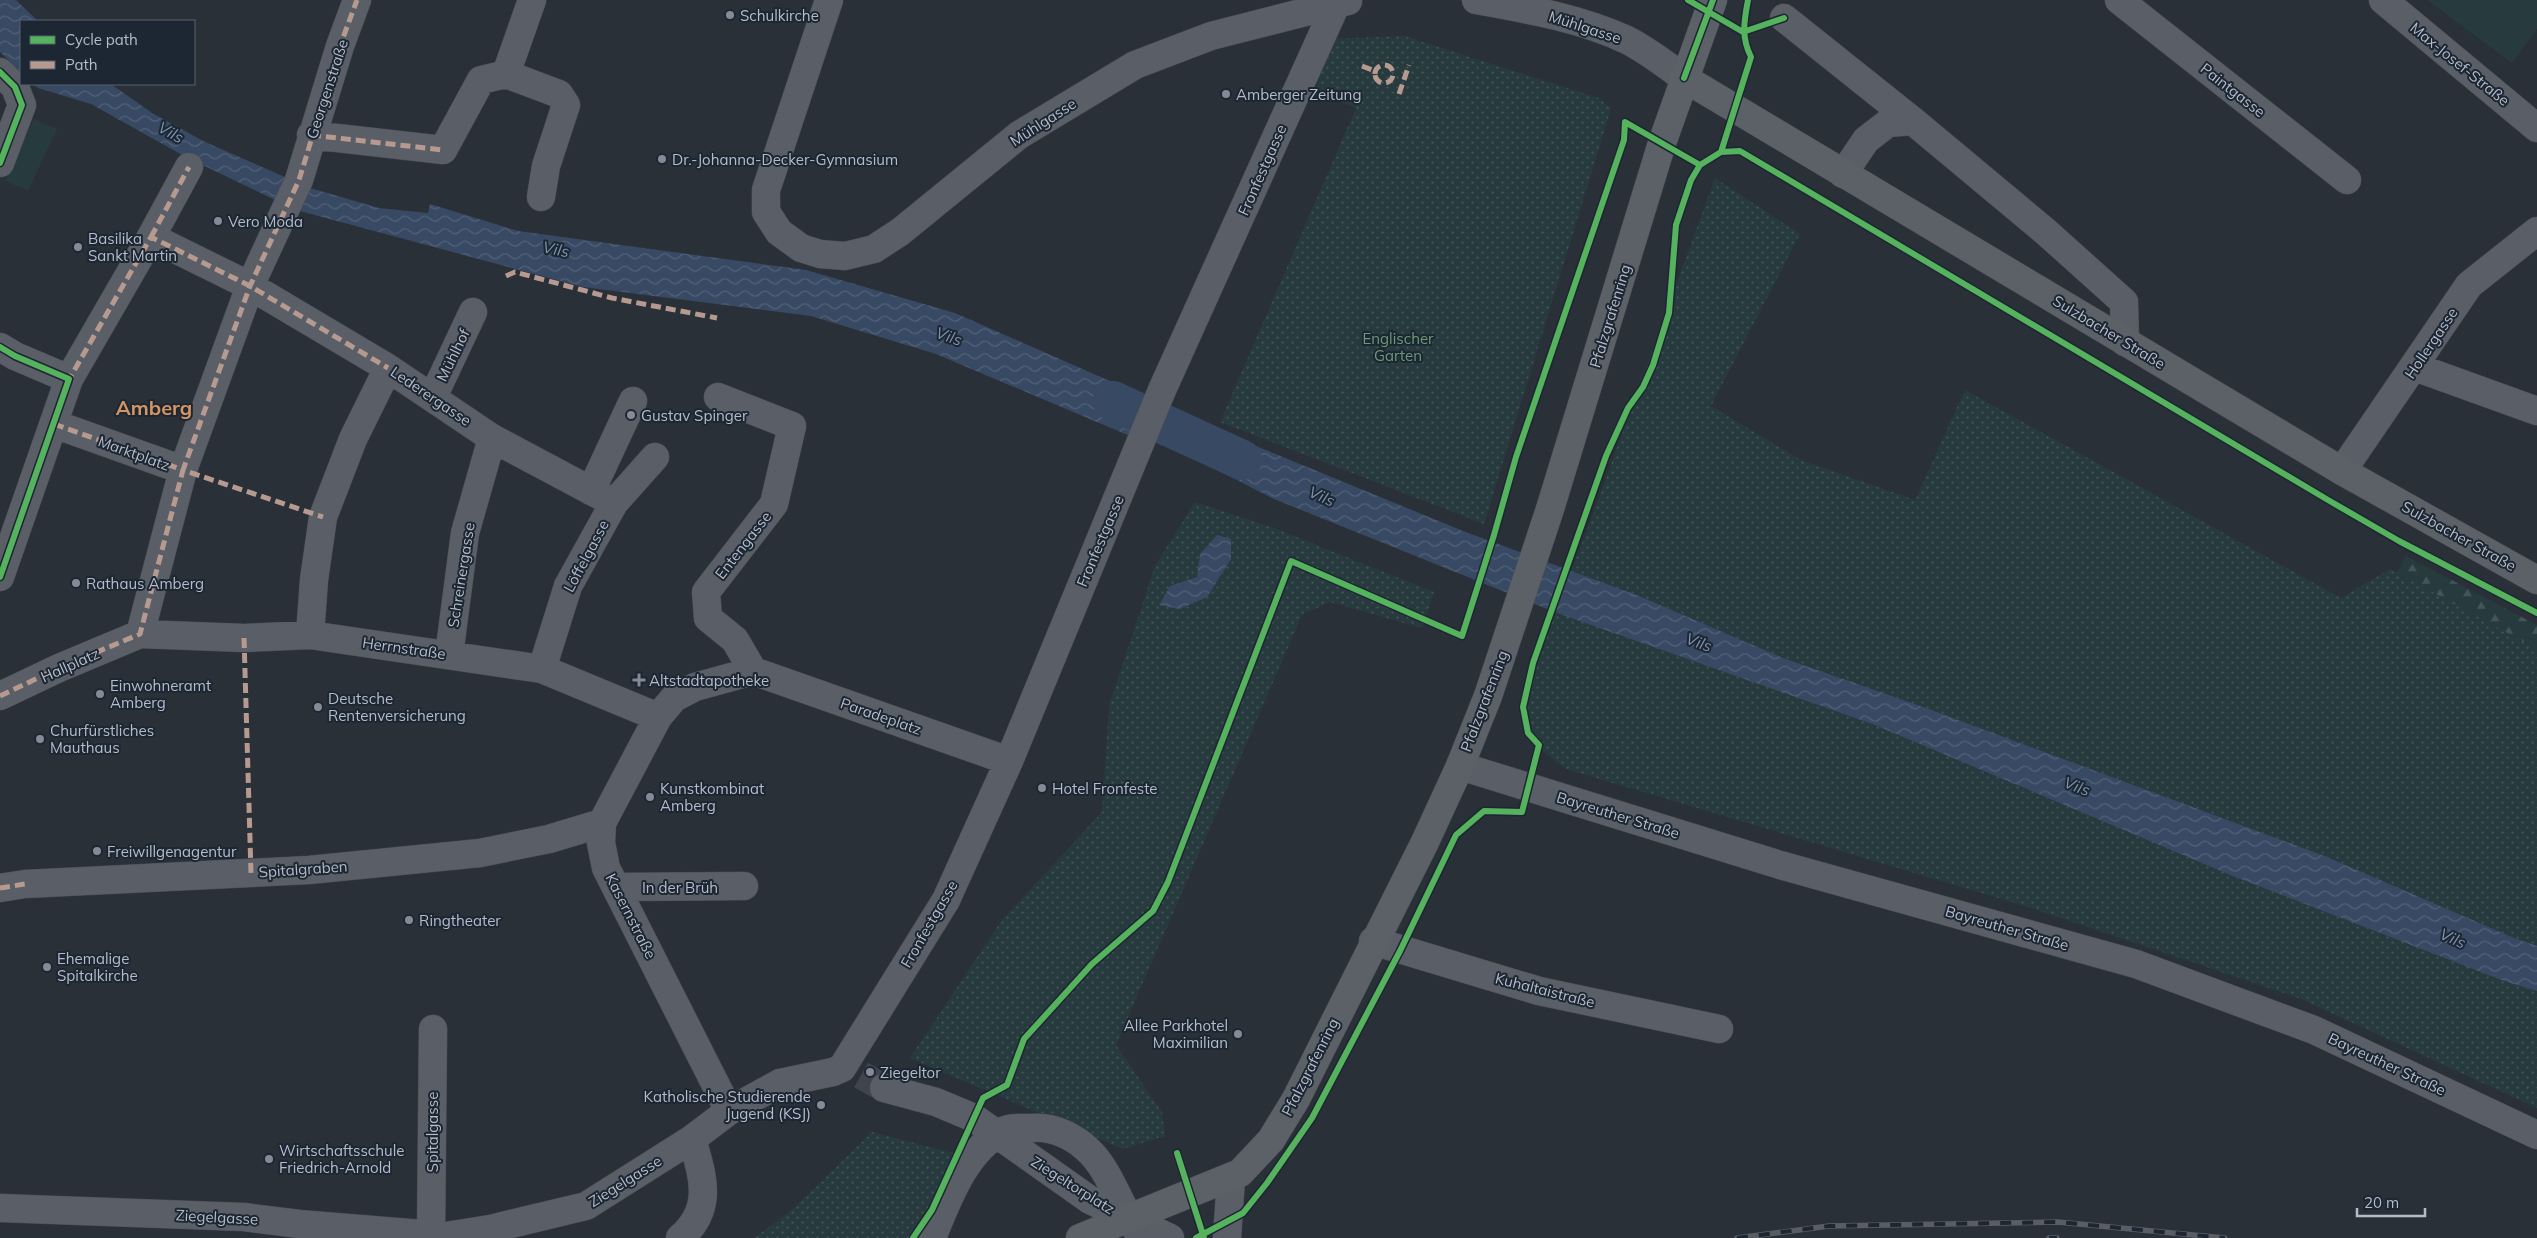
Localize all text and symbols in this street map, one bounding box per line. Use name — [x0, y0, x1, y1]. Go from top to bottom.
place label: Schulkirche — [740, 6, 819, 25]
street label: Mühlgasse — [1546, 6, 1624, 48]
marker: Schulkirche — [724, 9, 736, 21]
street label: Max-Josef-Straße — [2407, 18, 2513, 110]
legend — [20, 20, 195, 85]
text: Cycle path — [65, 30, 138, 49]
street label: Georgenstraße — [302, 37, 352, 141]
text: Path — [65, 55, 97, 74]
street label: Paintgasse — [2197, 59, 2269, 121]
place label: Amberger Zeitung — [1236, 85, 1361, 104]
marker: Amberger Zeitung — [1220, 88, 1232, 100]
street label: Mühlgasse — [1006, 94, 1080, 150]
water label: Vils — [154, 117, 188, 147]
street label: Fronfestgasse — [1233, 122, 1291, 218]
place label: Dr.-Johanna-Decker-Gymnasium — [672, 150, 898, 169]
marker: Dr.-Johanna-Decker-Gymnasium — [656, 153, 668, 165]
place label: Vero Moda — [228, 212, 303, 231]
marker: Vero Moda — [212, 215, 224, 227]
place label: Basilika Sankt Martin — [88, 229, 177, 265]
water label: Vils — [541, 237, 571, 261]
marker: Basilika Sankt Martin — [72, 241, 84, 253]
street label: Pfalzgrafenring — [1585, 262, 1635, 370]
street label: Sulzbacher Straße — [2049, 291, 2169, 373]
street label: Hollergasse — [2400, 304, 2462, 382]
water label: Vils — [933, 322, 965, 350]
street label: Mühlhof — [432, 325, 474, 384]
park label: Englischer Garten — [1362, 329, 1434, 365]
street label: Lederergasse — [387, 362, 475, 430]
district label: Amberg — [116, 395, 192, 420]
place label: Gustav Spinger — [641, 406, 748, 425]
marker: Gustav Spinger — [625, 409, 637, 421]
street label: Marktplatz — [96, 431, 173, 475]
water label: Vils — [1306, 481, 1338, 511]
street label: Fronfestgasse — [1072, 492, 1128, 590]
street label: Sulzbacher Straße — [2399, 497, 2519, 575]
street label: Entengasse — [711, 507, 775, 583]
street label: Löffelgasse — [559, 517, 613, 595]
street label: Schreinergasse — [443, 521, 479, 629]
place label: Rathaus Amberg — [86, 574, 204, 593]
marker: Rathaus Amberg — [70, 577, 82, 589]
water label: Vils — [1683, 628, 1715, 656]
street label: Herrnstraße — [361, 633, 447, 663]
street label: Hallplatz — [38, 644, 102, 686]
street label: Pfalzgrafenring — [1456, 648, 1512, 754]
place label: Altstadtapotheke — [649, 671, 769, 690]
marker: Altstadtapotheke — [633, 674, 645, 686]
place label: Einwohneramt Amberg — [110, 676, 211, 712]
marker: Einwohneramt Amberg — [94, 688, 106, 700]
place label: Deutsche Rentenversicherung — [328, 689, 466, 725]
street label: Paradeplatz — [838, 693, 924, 739]
marker: Deutsche Rentenversicherung — [312, 701, 324, 713]
place label: Churfürstliches Mauthaus — [50, 721, 154, 757]
marker: Churfürstliches Mauthaus — [34, 733, 46, 745]
water label: Vils — [2061, 772, 2093, 800]
place label: Kunstkombinat Amberg — [660, 779, 764, 815]
place label: Hotel Fronfeste — [1052, 779, 1158, 798]
marker: Hotel Fronfeste — [1036, 782, 1048, 794]
street label: Bayreuther Straße — [1554, 787, 1682, 843]
marker: Kunstkombinat Amberg — [644, 791, 656, 803]
place label: Freiwillgenagentur — [107, 842, 237, 861]
marker: Freiwillgenagentur — [91, 845, 103, 857]
street label: Spitalgraben — [258, 856, 348, 882]
street label: Kasernstraße — [601, 870, 661, 962]
street label: Fronfestgasse — [896, 877, 962, 971]
street label: In der Brüh — [642, 878, 718, 897]
street label: Bayreuther Straße — [1943, 901, 2071, 955]
place label: Ringtheater — [419, 911, 501, 930]
marker: Ringtheater — [403, 914, 415, 926]
water label: Vils — [2437, 923, 2469, 953]
place label: Ehemalige Spitalkirche — [57, 949, 138, 985]
marker: Ehemalige Spitalkirche — [41, 961, 53, 973]
street label: Kuhaltaistraße — [1493, 968, 1597, 1012]
street label: Pfalzgrafenring — [1277, 1015, 1343, 1119]
place label: Allee Parkhotel Maximilian — [1124, 1016, 1228, 1052]
marker: Allee Parkhotel Maximilian — [1232, 1028, 1244, 1040]
street label: Bayreuther Straße — [2325, 1028, 2449, 1100]
place label: Ziegeltor — [880, 1063, 941, 1082]
marker: Ziegeltor — [864, 1066, 876, 1078]
place label: Katholische Studierende Jugend (KSJ) — [644, 1087, 811, 1123]
street label: Spitalgasse — [423, 1092, 442, 1172]
marker: Katholische Studierende Jugend (KSJ) — [815, 1099, 827, 1111]
place label: Wirtschaftsschule Friedrich-Arnold — [279, 1141, 404, 1177]
street label: Ziegelgasse — [585, 1151, 665, 1211]
street label: Ziegeltorplatz — [1028, 1152, 1119, 1218]
marker: Wirtschaftsschule Friedrich-Arnold — [263, 1153, 275, 1165]
scale bar — [2357, 1186, 2424, 1218]
text: 20 m — [2364, 1193, 2399, 1212]
street label: Ziegelgasse — [175, 1205, 259, 1229]

